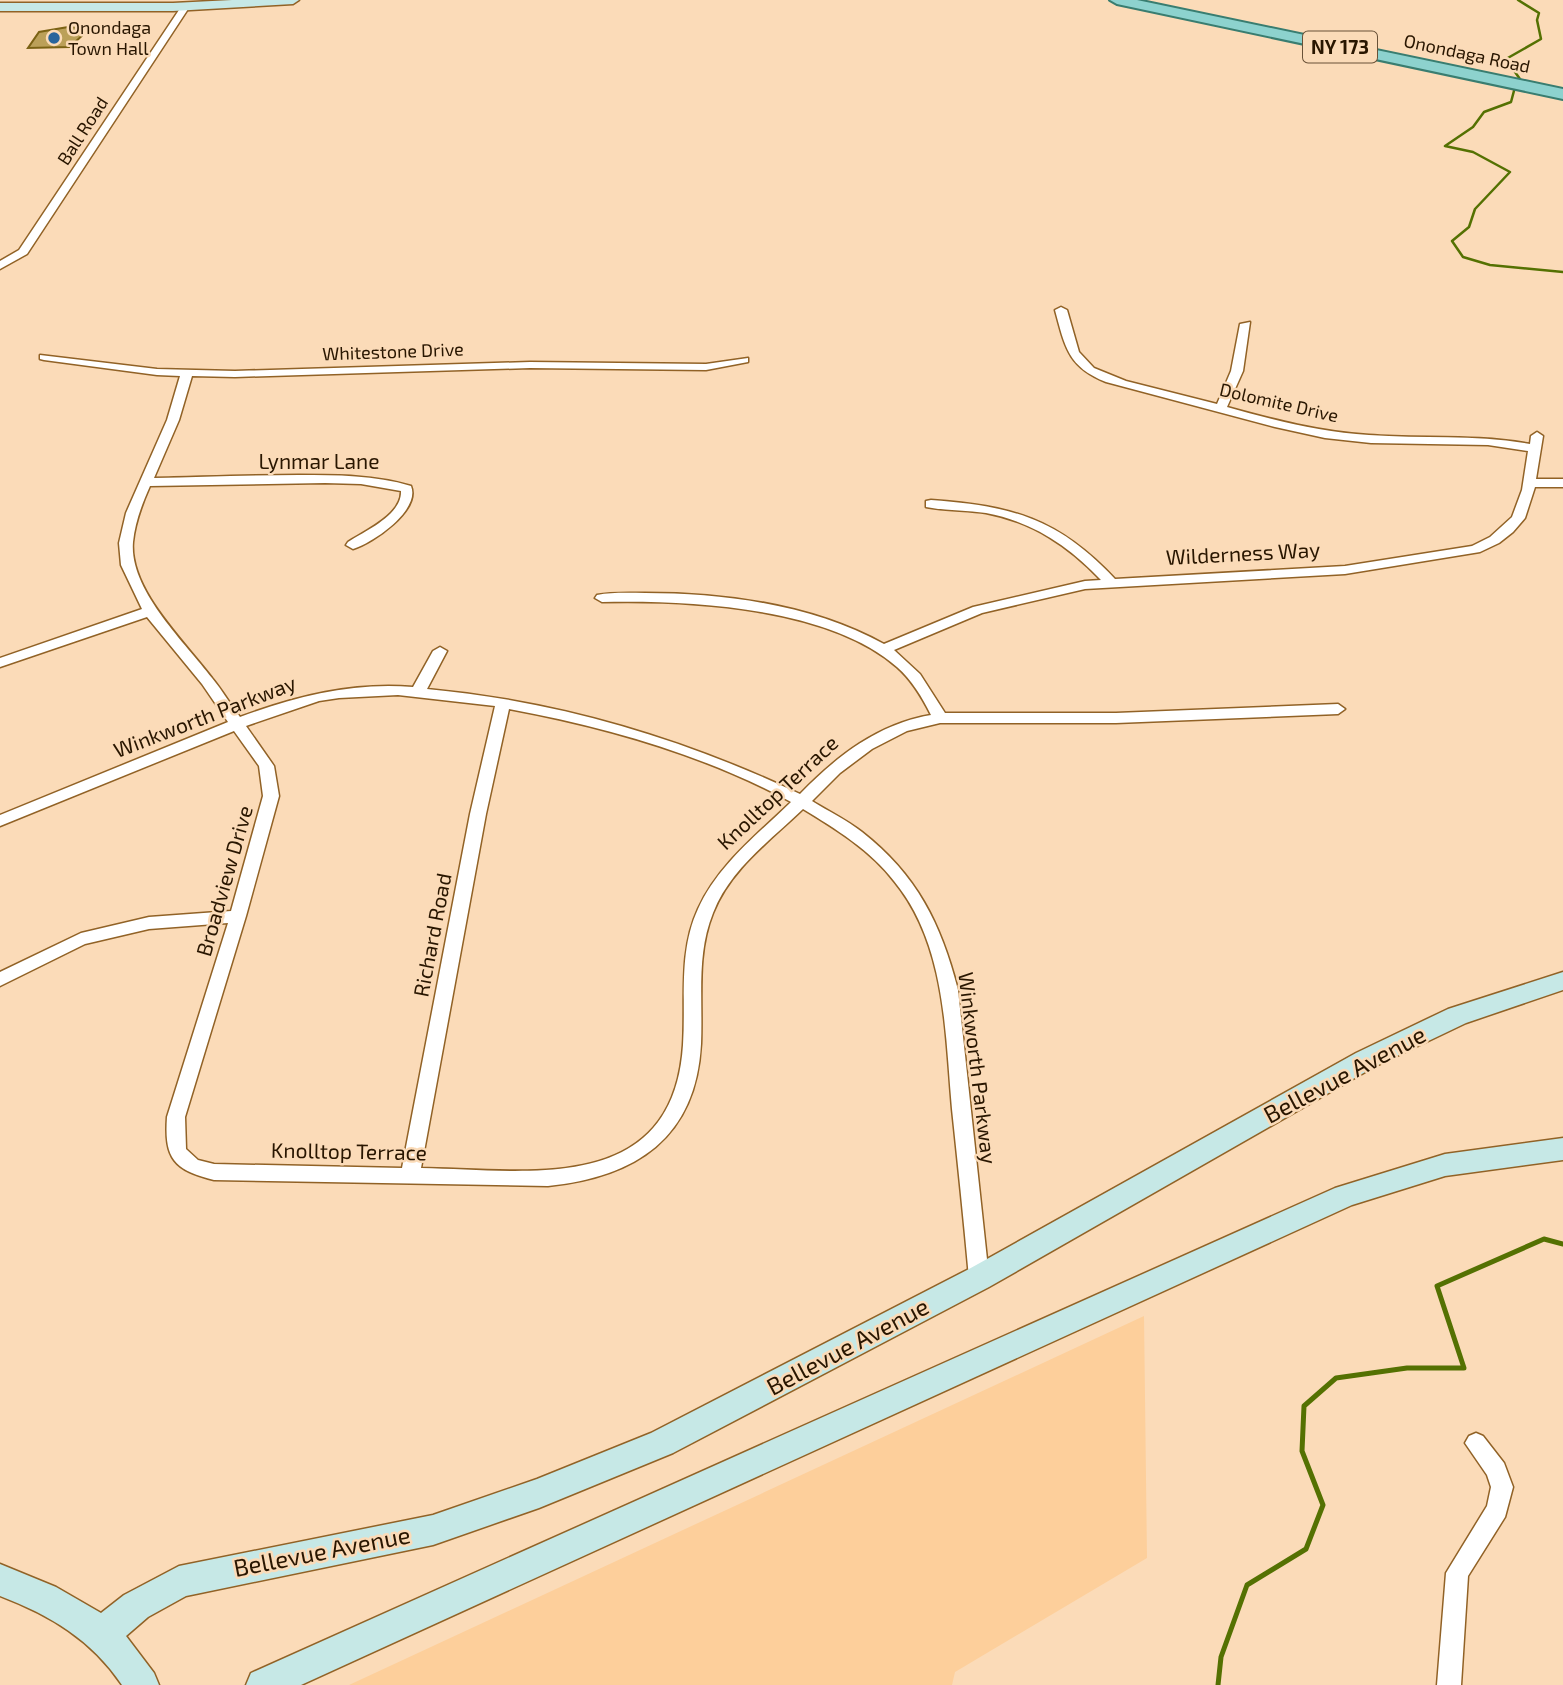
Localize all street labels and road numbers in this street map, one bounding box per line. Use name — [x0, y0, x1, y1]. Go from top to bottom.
street label: Onondaga Road — [1402, 29, 1532, 77]
road number: NY 173 — [1303, 32, 1377, 62]
street label: Ball Road — [52, 92, 112, 169]
street label: Whitestone Drive — [322, 338, 464, 364]
street label: Dolomite Drive — [1218, 378, 1341, 426]
street label: Lynmar Lane — [258, 448, 380, 473]
street label: Wilderness Way — [1165, 536, 1321, 569]
street label: Winkworth Parkway — [110, 669, 299, 762]
street label: Knolltop Terrace — [711, 730, 843, 854]
street label: Broadview Drive — [190, 802, 257, 959]
street label: Richard Road — [407, 871, 456, 999]
street label: Winkworth Parkway — [954, 970, 1003, 1165]
street label: Bellevue Avenue — [1258, 1019, 1430, 1129]
street label: Knolltop Terrace — [271, 1137, 427, 1164]
street label: Bellevue Avenue — [761, 1291, 933, 1401]
street label: Bellevue Avenue — [231, 1519, 412, 1582]

